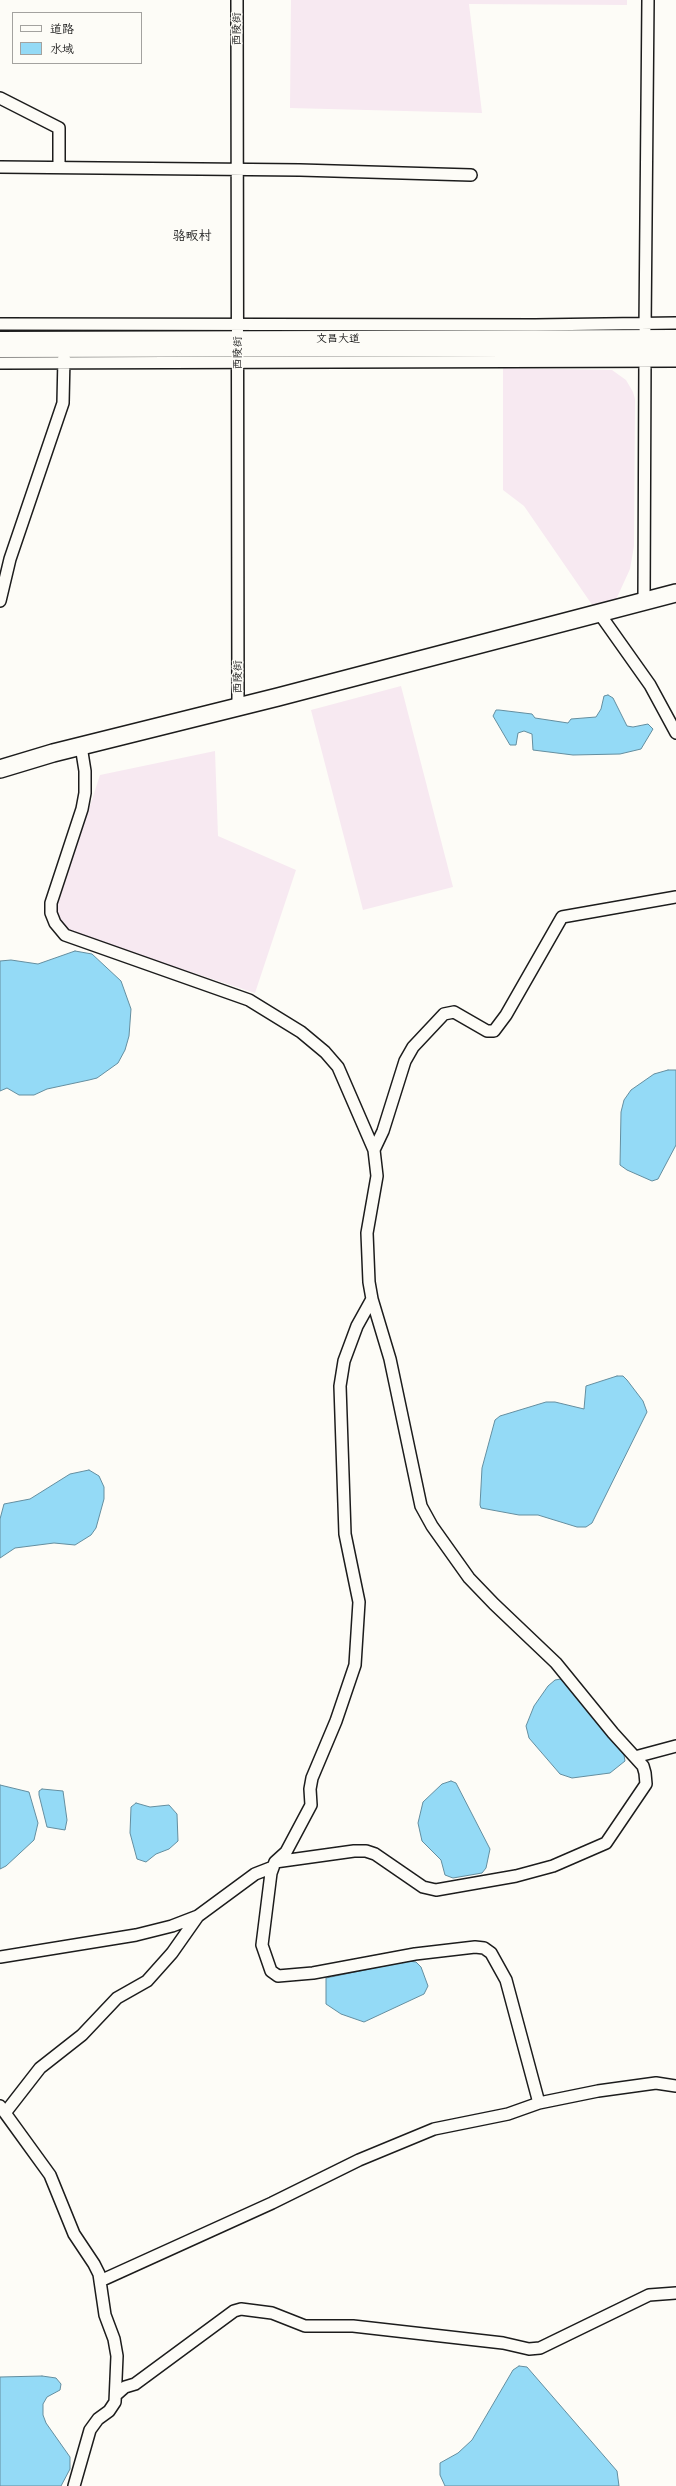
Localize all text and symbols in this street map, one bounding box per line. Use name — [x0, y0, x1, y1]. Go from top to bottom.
legend — [12, 12, 142, 64]
street label: 西陵街 — [230, 13, 244, 45]
text: 道路 — [50, 22, 74, 36]
text: 水域 — [50, 42, 74, 56]
district label: 骆畈村 — [173, 228, 211, 244]
street label: 文昌大道 — [316, 332, 360, 346]
street label: 西陵街 — [231, 337, 245, 369]
street label: 西陵街 — [231, 661, 245, 693]

